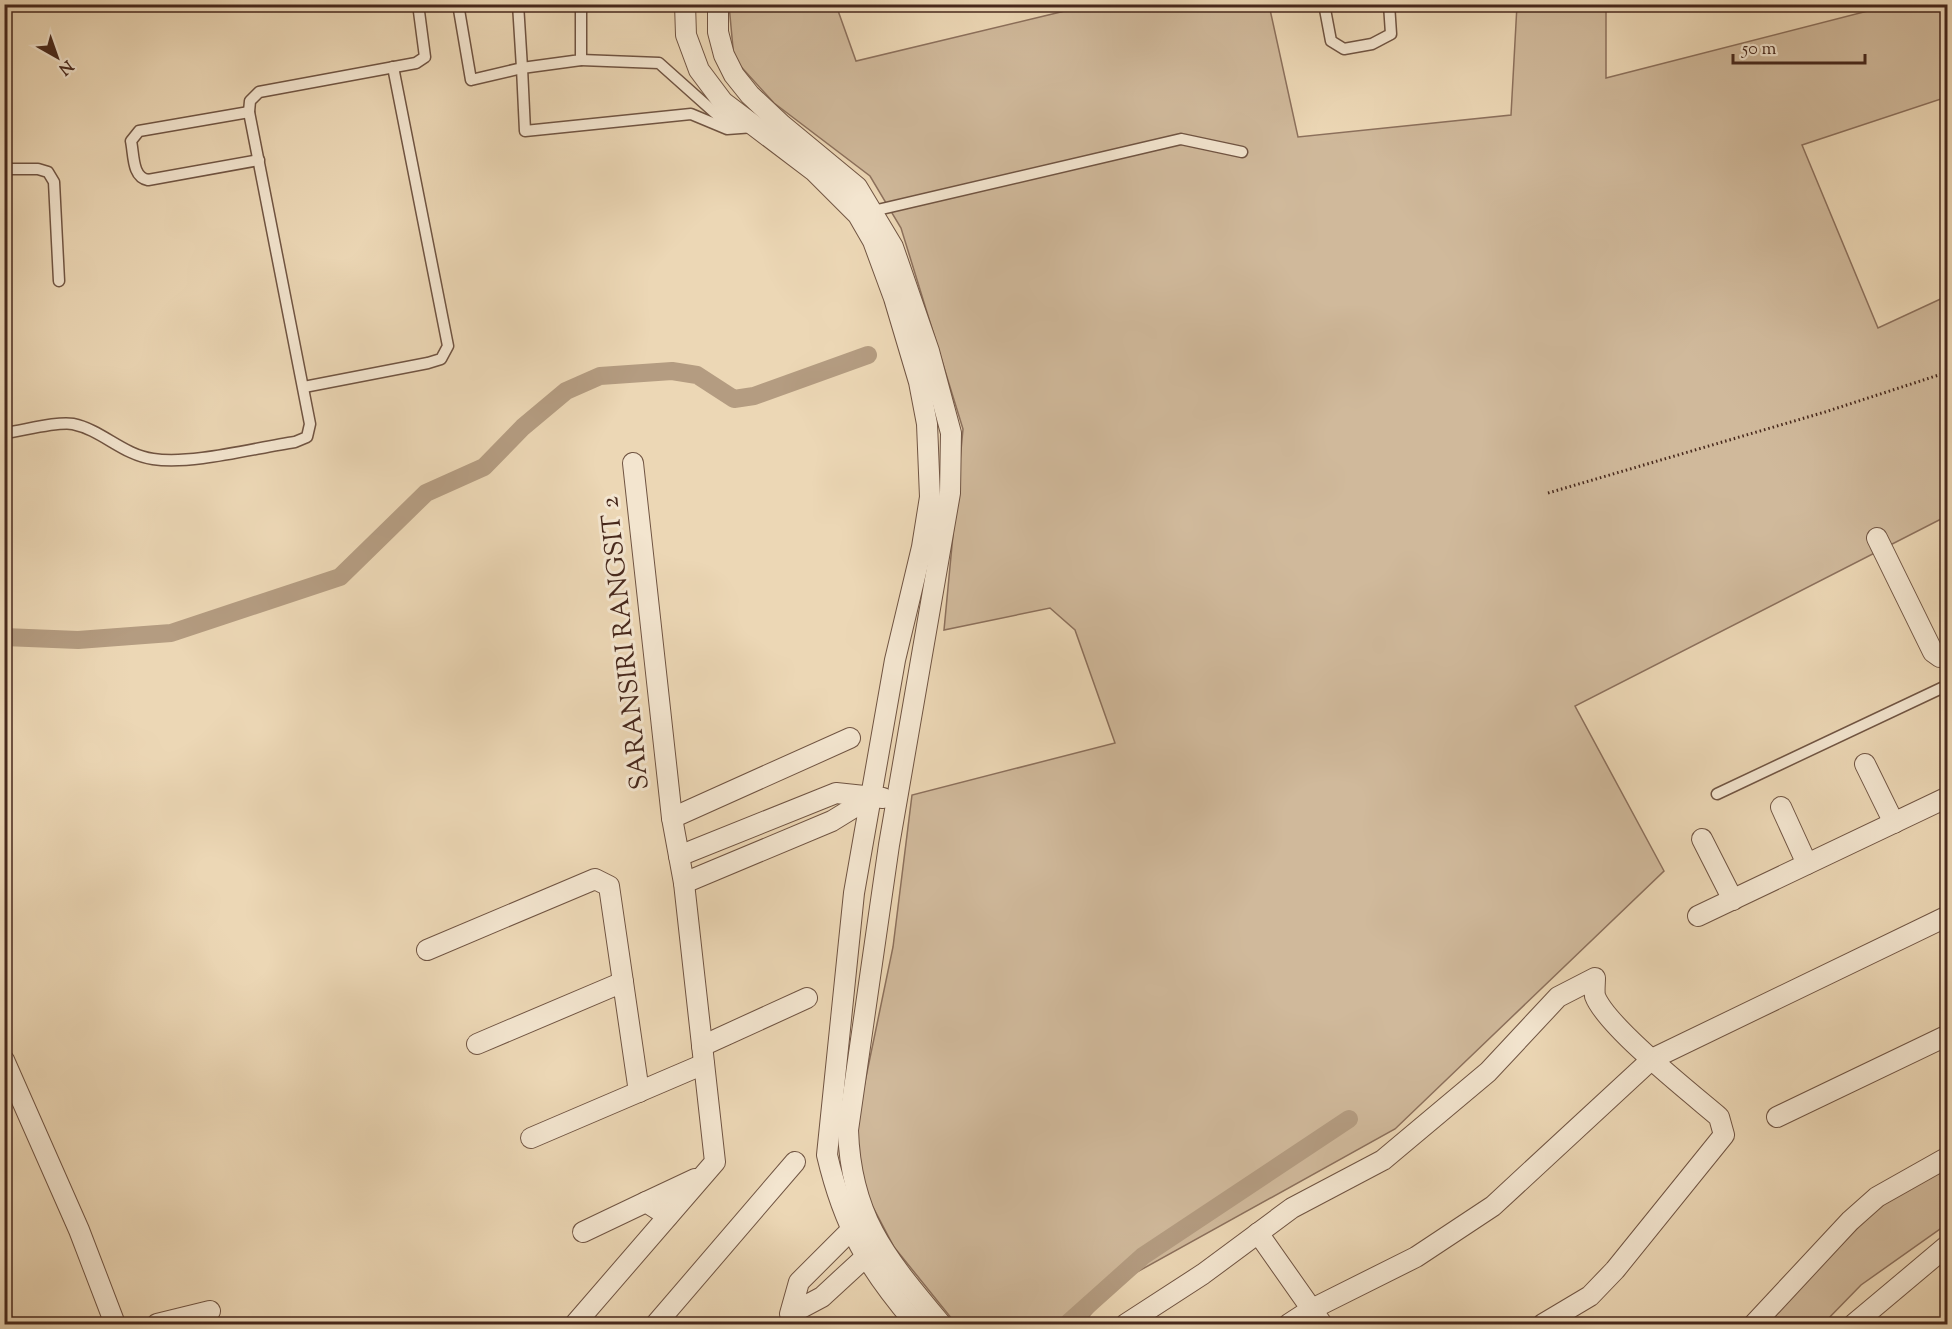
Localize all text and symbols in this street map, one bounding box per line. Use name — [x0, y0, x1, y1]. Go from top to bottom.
north arrow — [27, 27, 87, 87]
scale bar — [1733, 27, 1865, 65]
text: 50 m — [1741, 37, 1777, 63]
text: N — [53, 54, 77, 80]
street label: SARANSIRI RANGSIT 2 — [592, 494, 660, 792]

